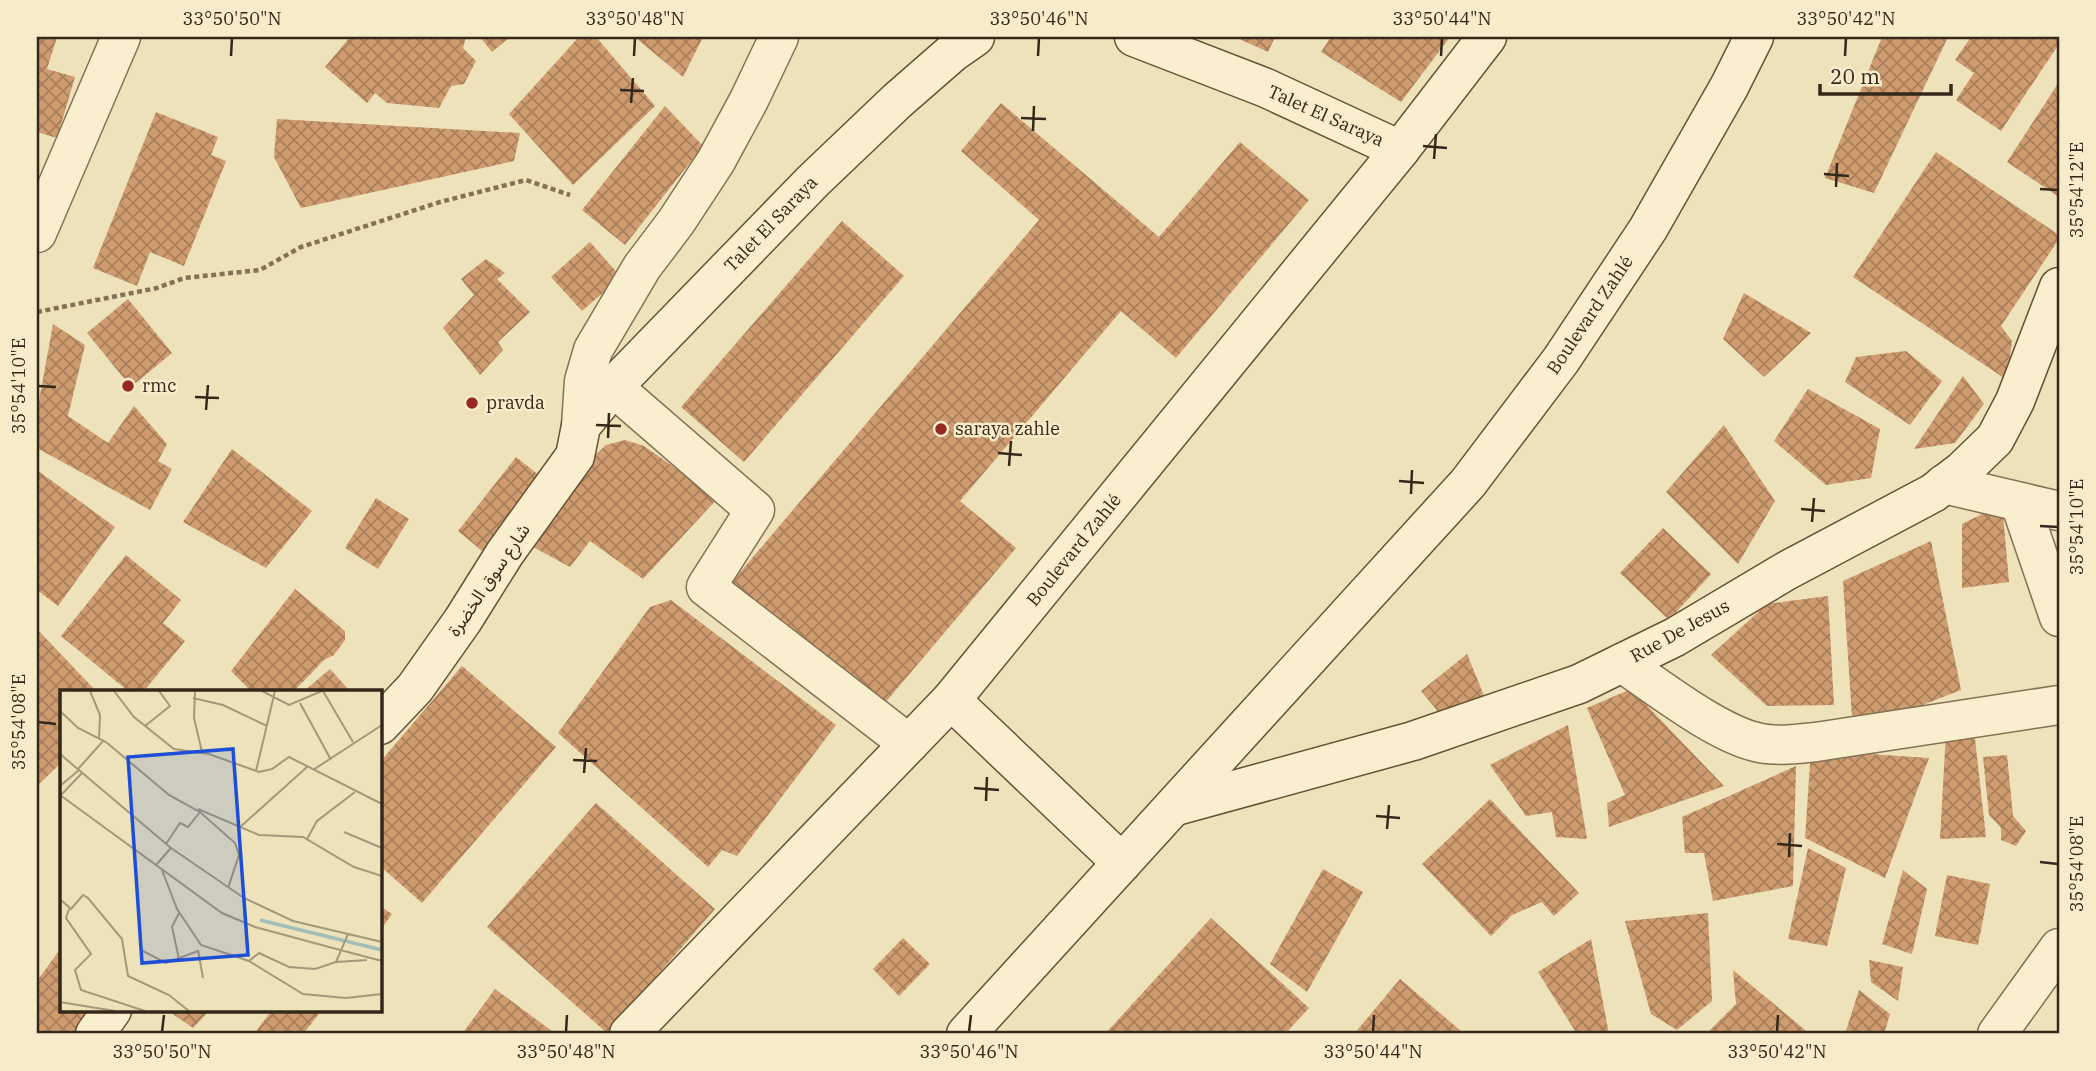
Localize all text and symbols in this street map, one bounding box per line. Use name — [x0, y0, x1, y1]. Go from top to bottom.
text: 33°50'50"N — [183, 7, 282, 30]
text: 33°50'48"N — [586, 7, 685, 30]
text: 33°50'46"N — [990, 7, 1089, 30]
text: 33°50'44"N — [1393, 7, 1492, 30]
text: 33°50'42"N — [1797, 7, 1896, 30]
scale bar — [1820, 52, 1951, 96]
text: 20 m — [1830, 62, 1880, 90]
street label: Talet El Saraya — [1265, 80, 1388, 151]
text: 35°54'12"E — [2065, 142, 2088, 238]
street label: Talet El Saraya — [719, 171, 822, 277]
street label: Boulevard Zahlé — [1541, 251, 1638, 378]
text: 35°54'10"E — [7, 338, 30, 434]
place label: rmc — [142, 374, 176, 397]
marker: rmc — [120, 378, 136, 394]
place label: pravda — [486, 391, 545, 414]
marker: pravda — [464, 395, 480, 411]
place label: saraya zahle — [955, 417, 1060, 440]
marker: saraya zahle — [933, 421, 949, 437]
text: 35°54'10"E — [2065, 479, 2088, 575]
street label: Boulevard Zahlé — [1021, 489, 1126, 611]
street label: شارع سوق الخضرة — [442, 519, 537, 642]
street label: Rue De Jesus — [1626, 594, 1733, 667]
text: 35°54'08"E — [7, 674, 30, 770]
inset map — [60, 690, 382, 1012]
text: 35°54'08"E — [2065, 816, 2088, 912]
text: 33°50'50"N — [113, 1040, 212, 1063]
text: 33°50'48"N — [517, 1040, 616, 1063]
text: 33°50'46"N — [920, 1040, 1019, 1063]
text: 33°50'44"N — [1324, 1040, 1423, 1063]
text: 33°50'42"N — [1728, 1040, 1827, 1063]

